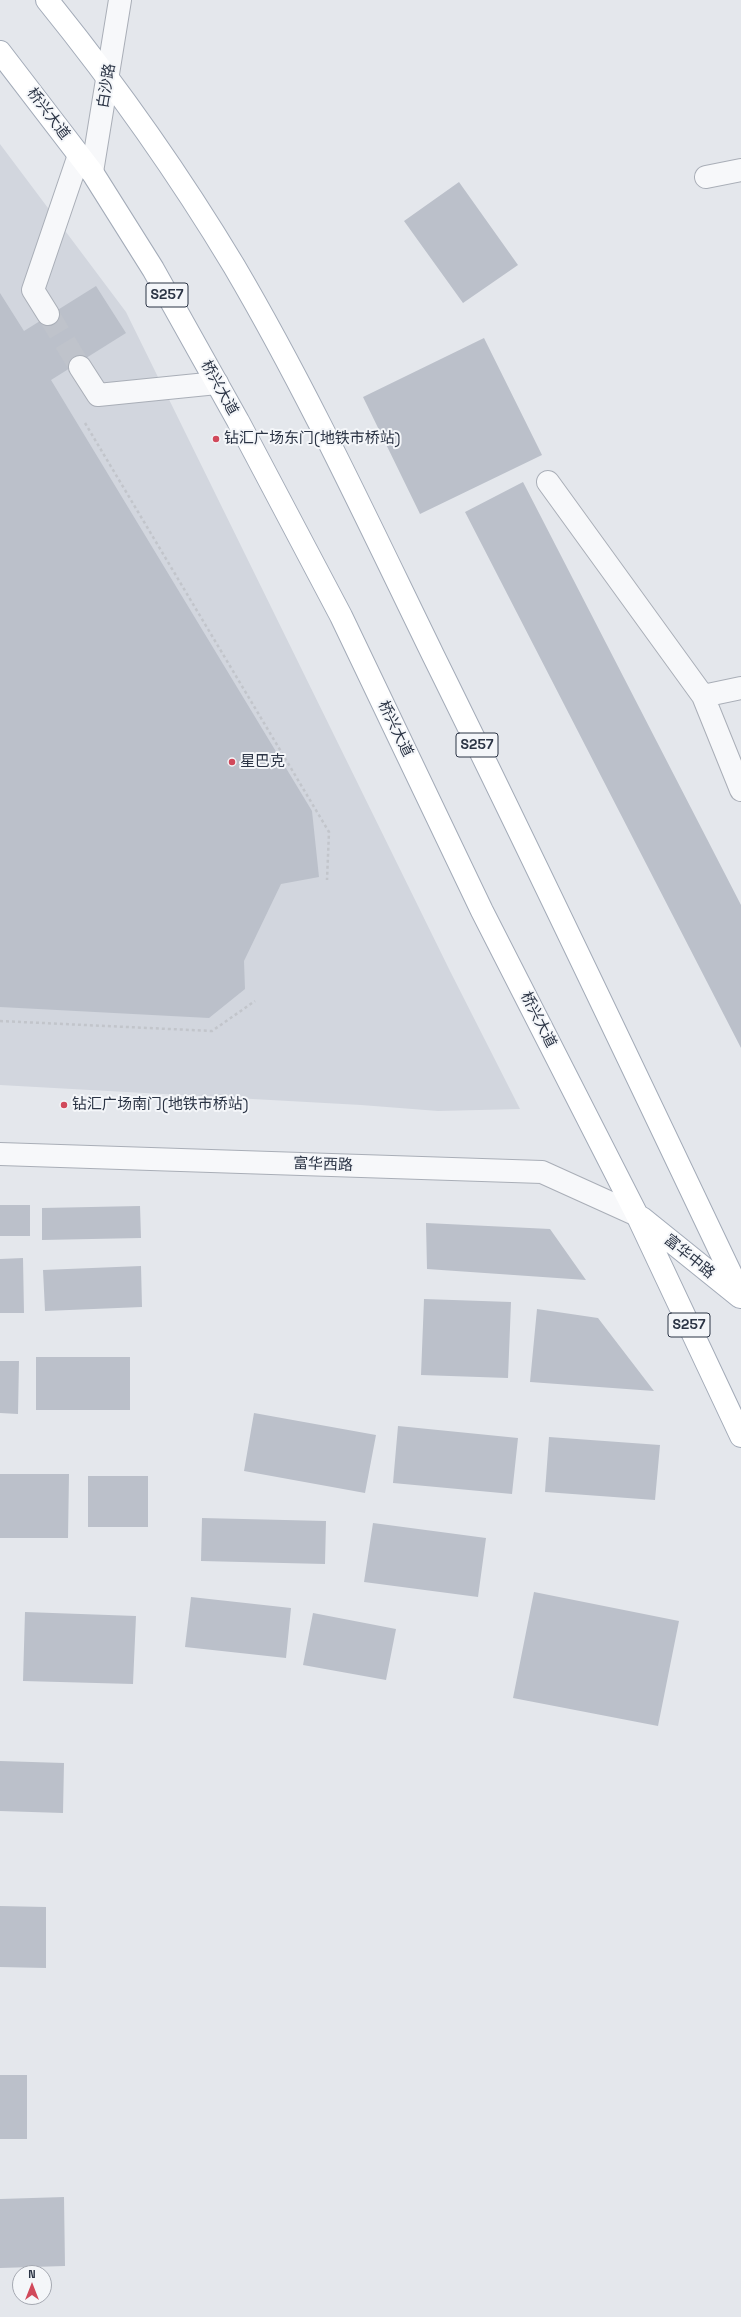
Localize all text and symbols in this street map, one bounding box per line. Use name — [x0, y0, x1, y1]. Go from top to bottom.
street label: 白沙路 — [95, 62, 119, 110]
street label: 桥兴大道 — [23, 85, 73, 143]
road number: S257 — [146, 283, 188, 307]
street label: 桥兴大道 — [197, 357, 241, 419]
place label: 钻汇广场东门(地铁市桥站) — [224, 430, 400, 448]
marker: 钻汇广场东门(地铁市桥站) — [211, 434, 221, 444]
street label: 桥兴大道 — [374, 698, 416, 760]
road number: S257 — [456, 733, 498, 757]
place label: 星巴克 — [240, 753, 285, 771]
marker: 星巴克 — [227, 757, 237, 767]
street label: 桥兴大道 — [516, 989, 560, 1051]
place label: 钻汇广场南门(地铁市桥站) — [72, 1096, 248, 1114]
marker: 钻汇广场南门(地铁市桥站) — [59, 1100, 69, 1110]
street label: 富华西路 — [293, 1155, 353, 1175]
street label: 富华中路 — [660, 1231, 718, 1283]
road number: S257 — [668, 1313, 710, 1337]
north arrow — [12, 2265, 52, 2305]
text: N — [28, 2267, 36, 2281]

